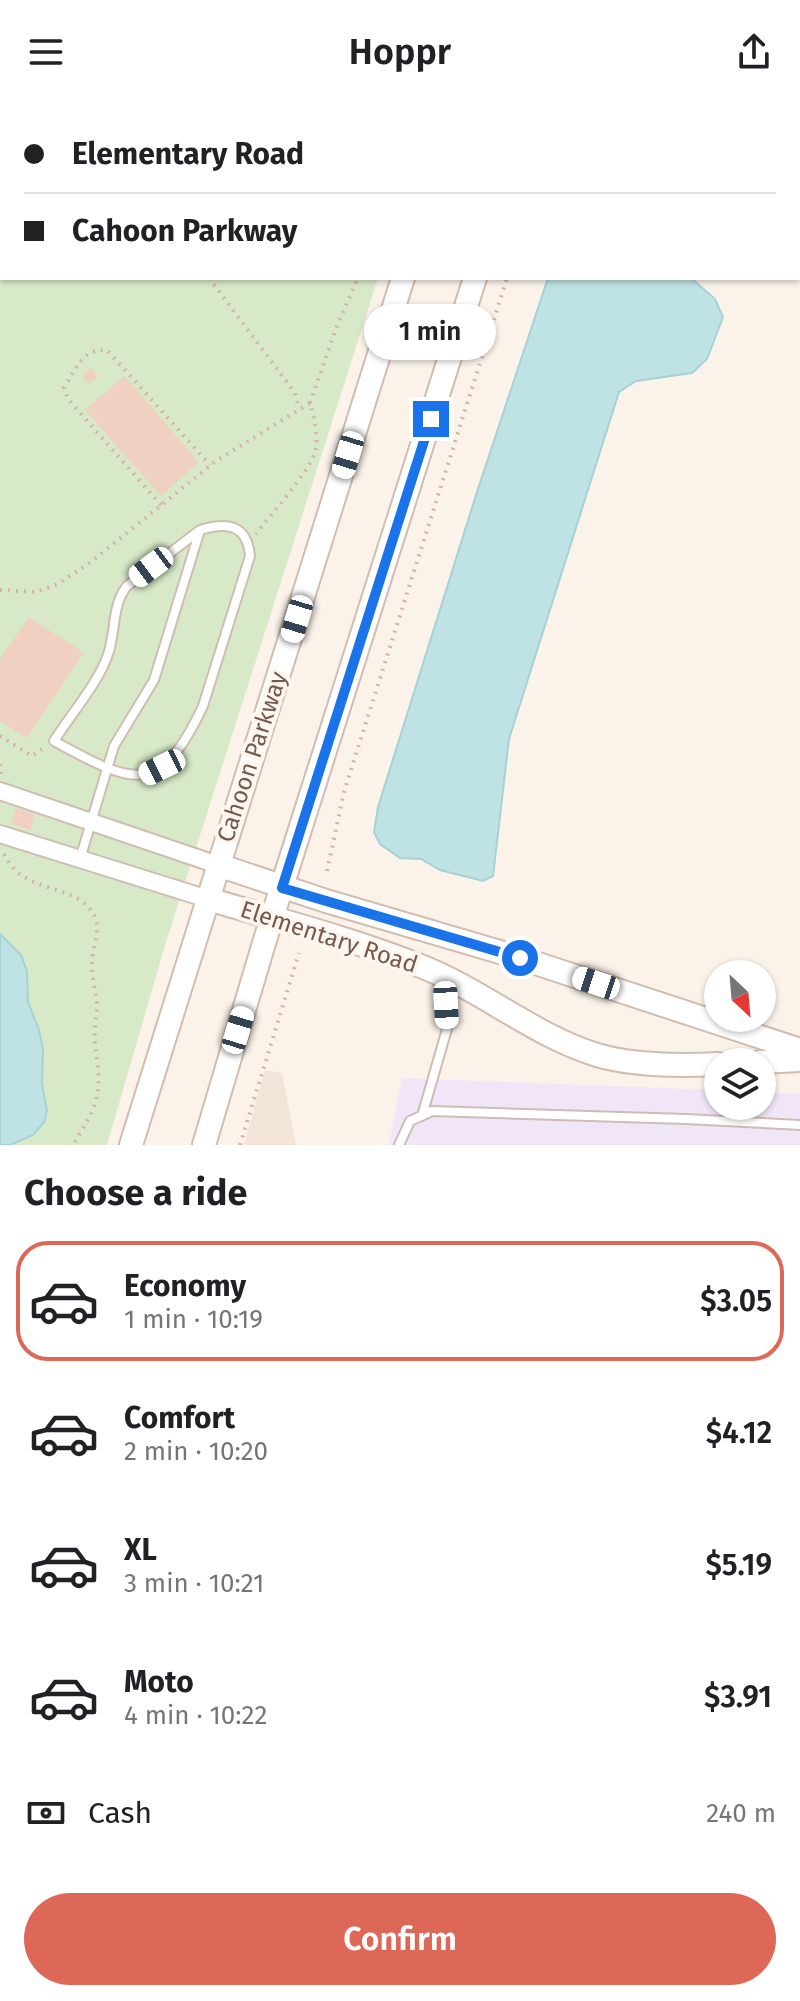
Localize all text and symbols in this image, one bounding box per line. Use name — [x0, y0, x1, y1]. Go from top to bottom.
icon: menu — [24, 30, 68, 74]
text: Hoppr — [349, 30, 451, 74]
icon: share — [732, 30, 776, 74]
text: Elementary Road — [72, 136, 304, 172]
text: Cahoon Parkway — [72, 213, 297, 249]
callout: 1 min — [365, 303, 497, 359]
text: 1 min — [399, 316, 461, 347]
route end — [413, 401, 449, 437]
car — [330, 429, 366, 481]
car — [125, 543, 177, 591]
car — [279, 593, 315, 645]
street label: Cahoon Parkway — [211, 668, 293, 846]
car — [135, 746, 189, 788]
street label: Elementary Road — [237, 895, 421, 979]
route start — [502, 940, 538, 976]
north arrow — [704, 960, 776, 1032]
map controls — [704, 960, 776, 1120]
car — [569, 964, 623, 1002]
car — [433, 980, 459, 1030]
car — [220, 1004, 256, 1056]
button: layers — [704, 1048, 776, 1120]
text: Choose a ride — [24, 1171, 247, 1215]
icon: car — [28, 1265, 100, 1337]
text: Economy — [124, 1268, 246, 1304]
text: $3.05 — [700, 1283, 772, 1319]
text: 1 min · 10:19 — [124, 1304, 263, 1335]
icon: car — [28, 1397, 100, 1469]
text: Comfort — [124, 1400, 235, 1436]
text: $4.12 — [706, 1415, 772, 1451]
text: 2 min · 10:20 — [124, 1436, 268, 1467]
icon: car — [28, 1529, 100, 1601]
text: XL — [124, 1532, 157, 1568]
text: $5.19 — [705, 1547, 772, 1583]
text: 3 min · 10:21 — [124, 1568, 264, 1599]
icon: car — [28, 1661, 100, 1733]
text: Moto — [124, 1664, 194, 1700]
text: $3.91 — [704, 1679, 772, 1715]
text: 4 min · 10:22 — [124, 1700, 267, 1731]
icon: cash — [24, 1791, 68, 1835]
text: Cash — [88, 1795, 152, 1831]
text: 240 m — [706, 1798, 776, 1829]
button: Confirm — [24, 1893, 776, 1985]

